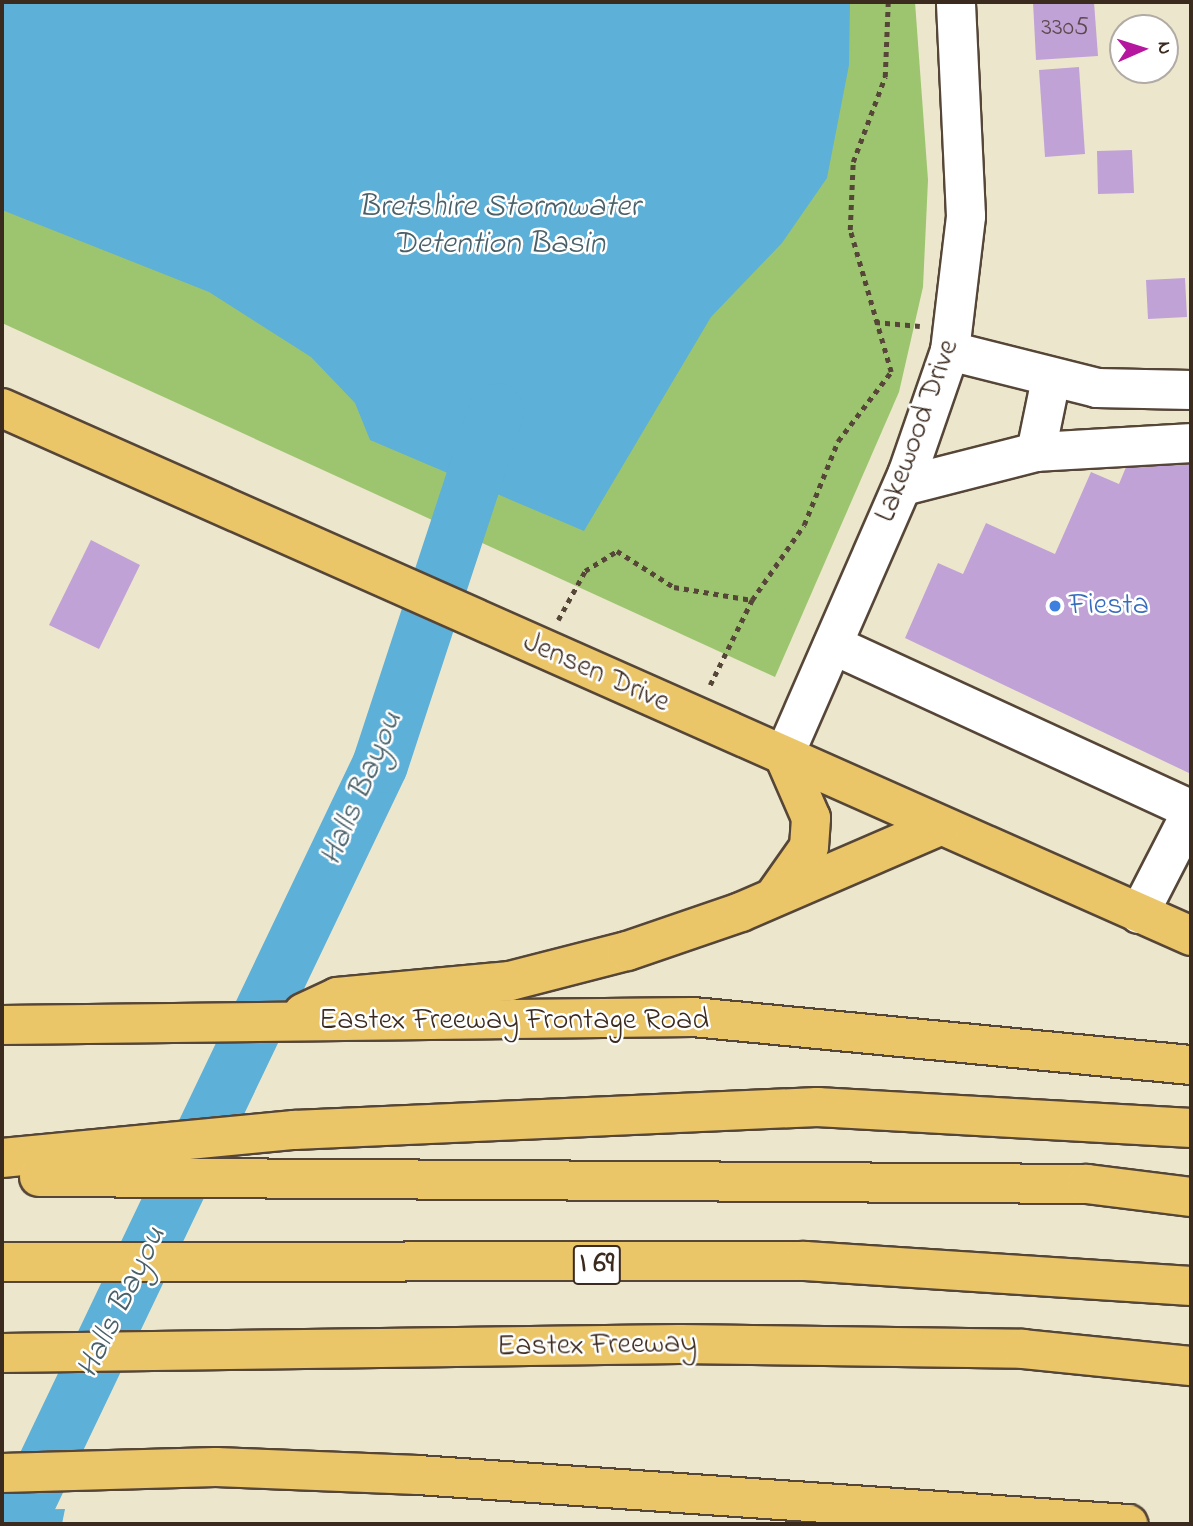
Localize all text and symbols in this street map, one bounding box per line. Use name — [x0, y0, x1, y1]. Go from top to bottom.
house number: 3305 — [1041, 13, 1089, 45]
north arrow — [1109, 14, 1179, 84]
text: N — [1150, 41, 1177, 55]
water label: Bretshire Stormwater Detention Basin — [358, 190, 640, 265]
street label: Lakewood Drive — [868, 335, 968, 527]
place label: Fiesta — [1069, 588, 1149, 624]
marker: Fiesta — [1047, 598, 1063, 614]
street label: Jensen Drive — [517, 625, 675, 721]
water label: Halls Bayou — [313, 706, 413, 872]
street label: Eastex Freeway Frontage Road — [319, 1003, 709, 1039]
water label: Halls Bayou — [70, 1221, 176, 1385]
road number: I 69 — [572, 1240, 622, 1290]
street label: Eastex Freeway — [497, 1326, 697, 1366]

